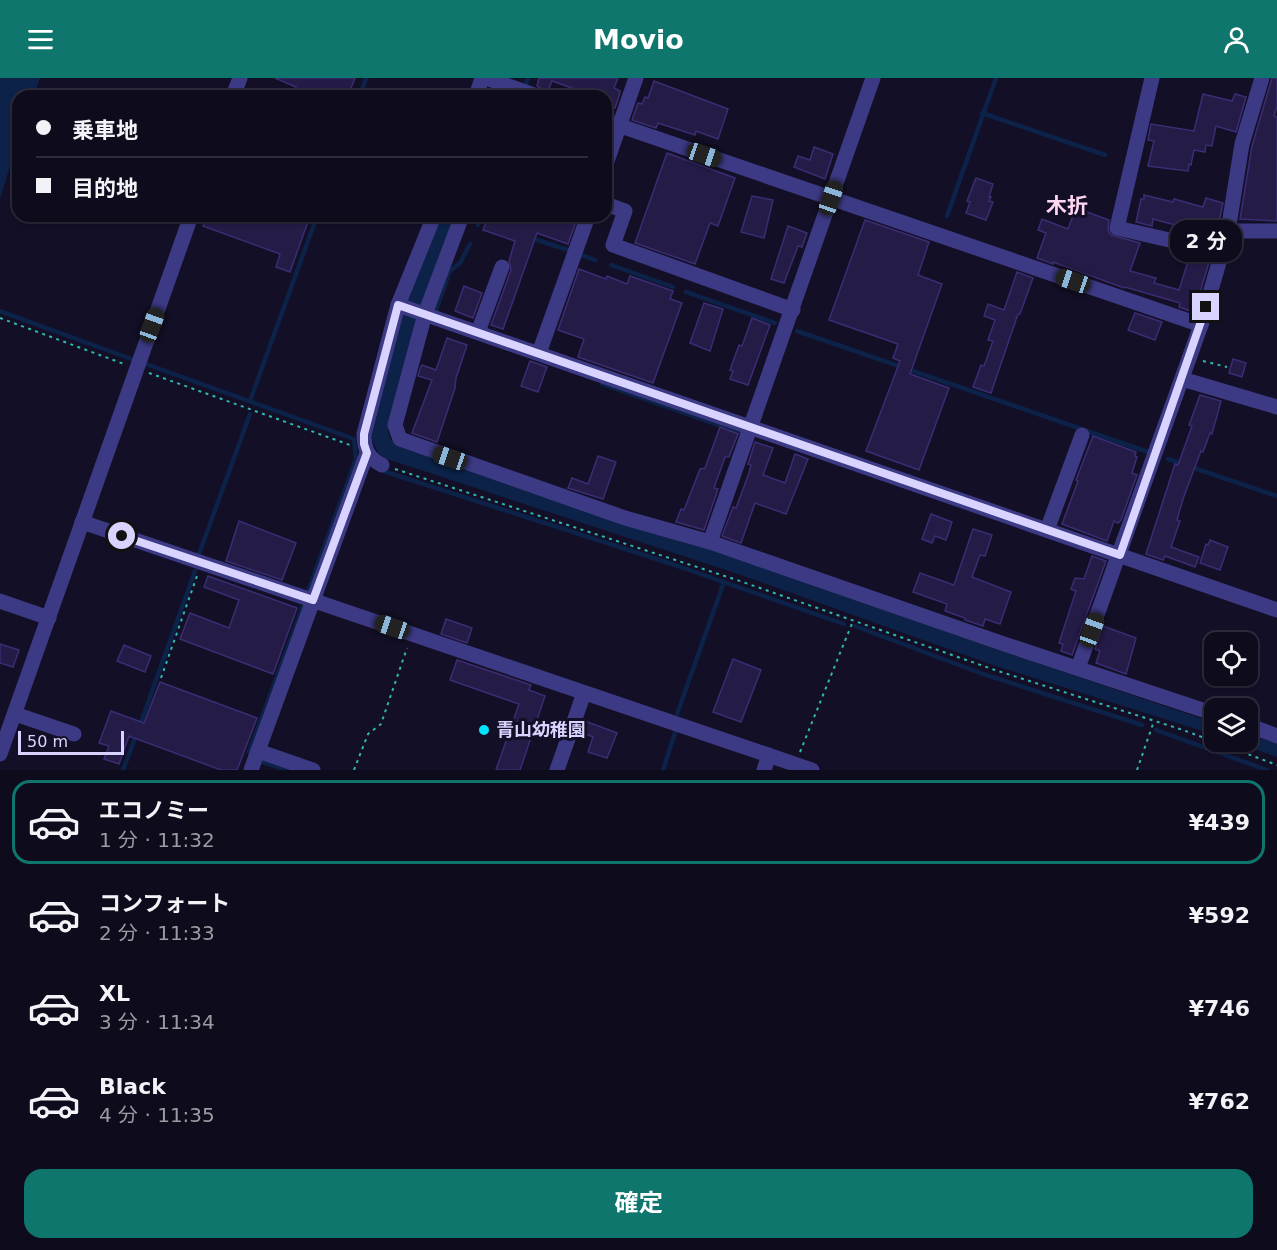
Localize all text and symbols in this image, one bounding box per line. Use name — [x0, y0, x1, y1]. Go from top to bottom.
icon: menu — [24, 23, 57, 56]
icon: person — [1220, 23, 1253, 56]
text: Movio — [593, 24, 684, 55]
text: 乗車地 — [72, 118, 138, 143]
car — [684, 141, 724, 169]
text: 目的地 — [72, 176, 138, 201]
car — [817, 178, 845, 218]
district label: 木折 — [1046, 194, 1088, 218]
callout: 2 分 — [1170, 220, 1242, 262]
text: 2 分 — [1186, 229, 1226, 253]
car — [1053, 267, 1093, 295]
route end — [1192, 293, 1219, 320]
car — [137, 305, 167, 345]
car — [430, 444, 470, 472]
route start — [108, 522, 135, 549]
car — [1077, 610, 1107, 650]
car — [372, 613, 412, 641]
map controls — [1204, 632, 1258, 752]
button: locate — [1204, 632, 1258, 686]
button: layers — [1204, 698, 1258, 752]
place label: 青山幼稚園 — [496, 719, 586, 740]
marker: 青山幼稚園 — [477, 723, 491, 737]
scale bar — [18, 728, 124, 756]
text: 50 m — [27, 732, 68, 751]
icon: car — [27, 795, 81, 849]
text: エコノミー — [99, 798, 209, 823]
text: ¥439 — [1189, 810, 1250, 835]
text: 1 分 · 11:32 — [99, 828, 215, 852]
icon: car — [27, 888, 81, 942]
text: コンフォート — [99, 891, 230, 916]
text: ¥592 — [1189, 903, 1250, 928]
text: 2 分 · 11:33 — [99, 921, 215, 945]
icon: car — [27, 981, 81, 1035]
text: XL — [99, 981, 130, 1006]
text: ¥746 — [1189, 996, 1250, 1021]
text: 3 分 · 11:34 — [99, 1010, 215, 1034]
icon: car — [27, 1074, 81, 1128]
text: Black — [99, 1074, 166, 1099]
text: ¥762 — [1189, 1089, 1250, 1114]
text: 4 分 · 11:35 — [99, 1103, 215, 1127]
button: 確定 — [24, 1169, 1253, 1238]

